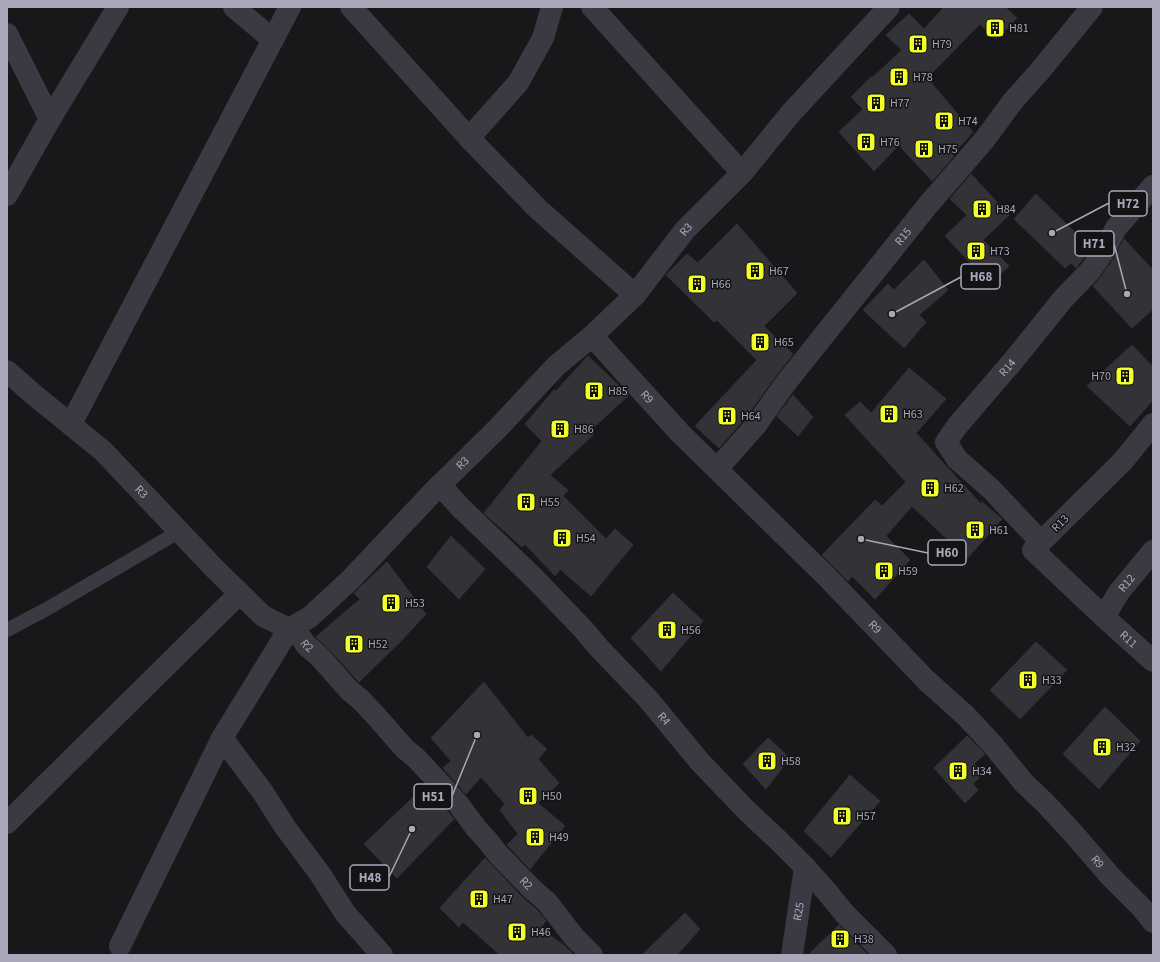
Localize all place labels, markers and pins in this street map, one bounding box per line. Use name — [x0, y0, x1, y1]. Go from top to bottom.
building icon: H81 — [984, 17, 1006, 39]
place label: H81 — [1009, 20, 1029, 37]
building icon: H79 — [907, 33, 929, 55]
place label: H79 — [932, 36, 952, 53]
building icon: H78 — [888, 66, 910, 88]
place label: H78 — [913, 69, 933, 86]
building icon: H77 — [865, 92, 887, 114]
place label: H77 — [890, 95, 910, 112]
building icon: H74 — [933, 110, 955, 132]
place label: H74 — [958, 113, 978, 130]
building icon: H76 — [855, 131, 877, 153]
place label: H76 — [880, 134, 900, 151]
building icon: H75 — [913, 138, 935, 160]
place label: H75 — [938, 141, 958, 158]
callout: H72 — [1109, 191, 1147, 216]
building icon: H84 — [971, 198, 993, 220]
place label: H84 — [996, 201, 1016, 218]
callout: H71 — [1075, 231, 1114, 256]
building icon: H73 — [965, 240, 987, 262]
place label: H73 — [990, 243, 1010, 260]
building icon: H67 — [744, 260, 766, 282]
place label: H67 — [769, 263, 789, 280]
callout: H68 — [961, 264, 1000, 289]
building icon: H66 — [686, 273, 708, 295]
place label: H66 — [711, 276, 731, 293]
building icon: H65 — [749, 331, 771, 353]
place label: H65 — [774, 334, 794, 351]
building icon: H70 — [1114, 365, 1136, 387]
place label: H70 — [1091, 368, 1111, 385]
building icon: H85 — [583, 380, 605, 402]
place label: H85 — [608, 383, 628, 400]
building icon: H63 — [878, 403, 900, 425]
building icon: H64 — [716, 405, 738, 427]
place label: H63 — [903, 406, 923, 423]
place label: H64 — [741, 408, 761, 425]
building icon: H86 — [549, 418, 571, 440]
place label: H86 — [574, 421, 594, 438]
building icon: H62 — [919, 477, 941, 499]
place label: H62 — [944, 480, 964, 497]
building icon: H55 — [515, 491, 537, 513]
place label: H55 — [540, 494, 560, 511]
building icon: H61 — [964, 519, 986, 541]
place label: H61 — [989, 522, 1009, 539]
building icon: H54 — [551, 527, 573, 549]
place label: H54 — [576, 530, 596, 547]
callout: H60 — [928, 540, 966, 565]
building icon: H59 — [873, 560, 895, 582]
place label: H59 — [898, 563, 918, 580]
building icon: H53 — [380, 592, 402, 614]
place label: H53 — [405, 595, 425, 612]
building icon: H56 — [656, 619, 678, 641]
place label: H56 — [681, 622, 701, 639]
building icon: H52 — [343, 633, 365, 655]
place label: H52 — [368, 636, 388, 653]
building icon: H33 — [1017, 669, 1039, 691]
place label: H33 — [1042, 672, 1062, 689]
building icon: H32 — [1091, 736, 1113, 758]
place label: H32 — [1116, 739, 1136, 756]
building icon: H58 — [756, 750, 778, 772]
place label: H58 — [781, 753, 801, 770]
building icon: H34 — [947, 760, 969, 782]
place label: H34 — [972, 763, 992, 780]
callout: H51 — [414, 784, 452, 809]
building icon: H50 — [517, 785, 539, 807]
place label: H50 — [542, 788, 562, 805]
building icon: H57 — [831, 805, 853, 827]
place label: H57 — [856, 808, 876, 825]
building icon: H49 — [524, 826, 546, 848]
place label: H49 — [549, 829, 569, 846]
callout: H48 — [350, 865, 389, 890]
building icon: H47 — [468, 888, 490, 910]
place label: H47 — [493, 891, 513, 908]
building icon: H46 — [506, 921, 528, 943]
place label: H46 — [531, 924, 551, 941]
building icon: H38 — [829, 928, 851, 950]
place label: H38 — [854, 931, 874, 948]

